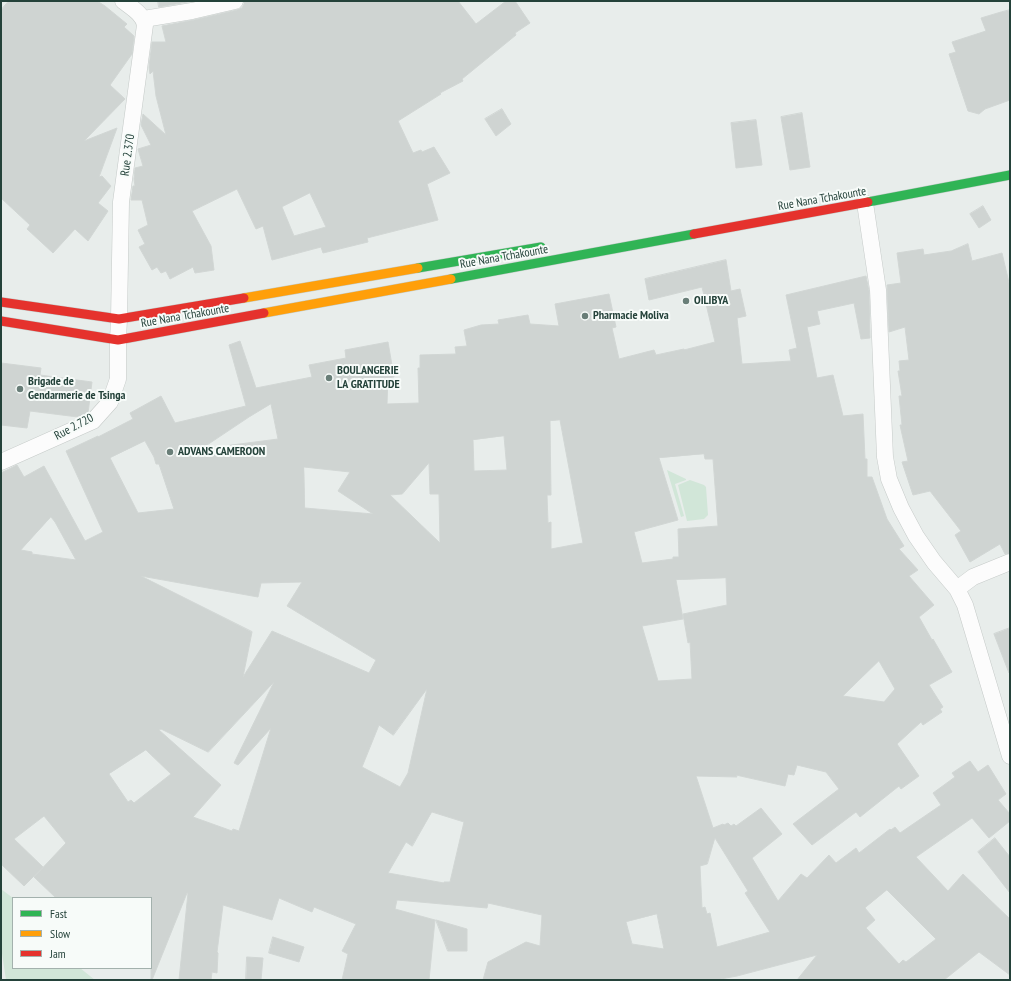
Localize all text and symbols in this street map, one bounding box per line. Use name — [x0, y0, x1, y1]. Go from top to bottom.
street label: Rue 2.370 — [118, 133, 138, 177]
street label: Rue Nana Tchakounte — [777, 184, 867, 214]
street label: Rue Nana Tchakounte — [459, 242, 549, 272]
place label: OILIBYA — [694, 294, 728, 308]
marker: OILIBYA — [681, 296, 691, 306]
street label: Rue Nana Tchakounte — [140, 301, 230, 331]
place label: Pharmacie Moliva — [593, 309, 669, 323]
marker: Pharmacie Moliva — [580, 311, 590, 321]
place label: BOULANGERIE LA GRATITUDE — [337, 364, 400, 392]
marker: BOULANGERIE LA GRATITUDE — [324, 373, 334, 383]
place label: Brigade de Gendarmerie de Tsinga — [28, 375, 125, 403]
marker: Brigade de Gendarmerie de Tsinga — [15, 384, 25, 394]
street label: Rue 2.720 — [52, 411, 96, 443]
place label: ADVANS CAMEROON — [178, 445, 265, 459]
marker: ADVANS CAMEROON — [165, 447, 175, 457]
legend — [12, 897, 152, 969]
text: Fast — [50, 906, 67, 921]
text: Slow — [50, 926, 70, 941]
text: Jam — [50, 946, 66, 961]

